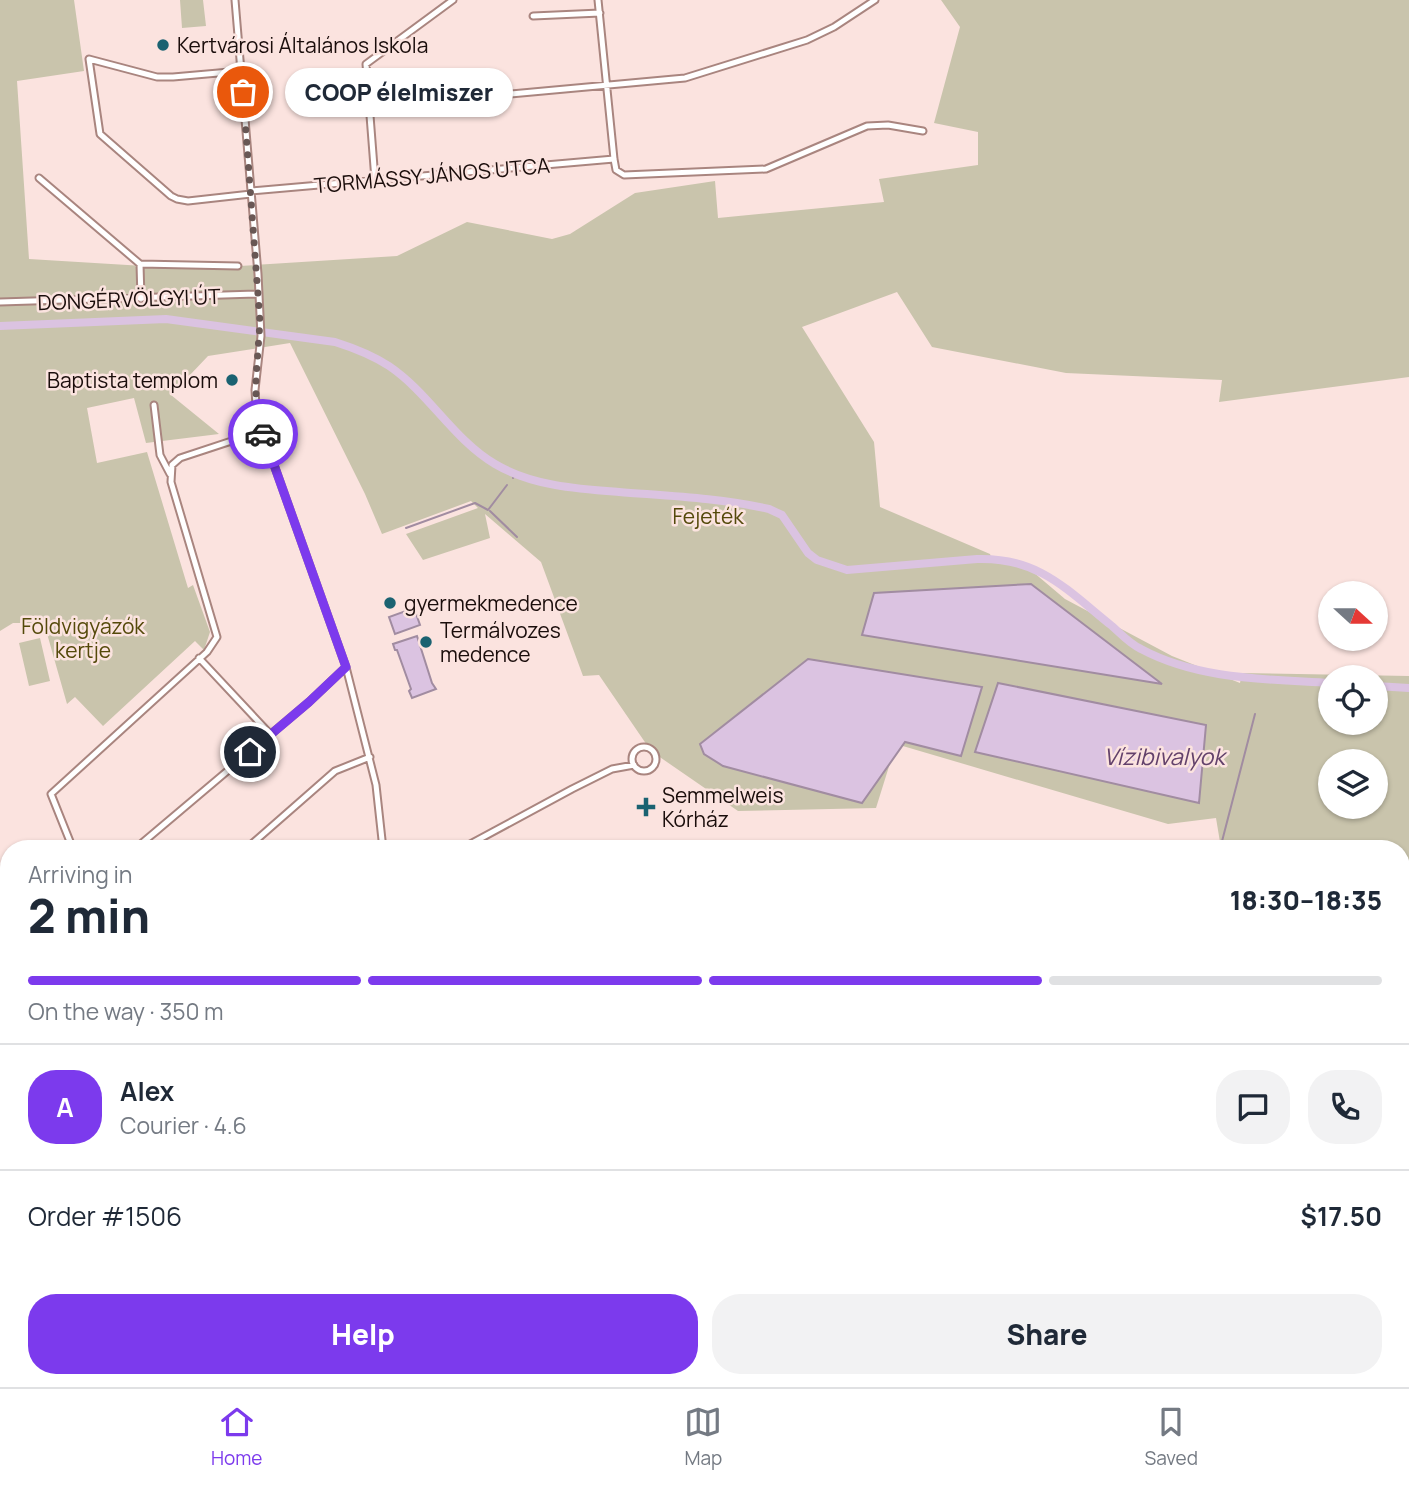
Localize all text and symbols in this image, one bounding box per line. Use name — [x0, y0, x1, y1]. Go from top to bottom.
place label: Kertvárosi Általános Iskola — [177, 31, 428, 59]
marker: Kertvárosi Általános Iskola — [155, 37, 171, 53]
pin — [213, 62, 273, 122]
callout: COOP élelmiszer — [285, 68, 512, 116]
icon: bag — [224, 73, 262, 111]
text: COOP élelmiszer — [305, 76, 493, 108]
street label: TORMÁSSY JÁNOS UTCA — [313, 151, 551, 199]
street label: DONGÉRVÖLGYI ÚT — [37, 282, 222, 316]
place label: Baptista templom — [47, 366, 218, 394]
marker: Baptista templom — [224, 372, 240, 388]
courier — [228, 399, 298, 469]
icon: car — [244, 415, 282, 453]
park label: Fejeték — [672, 502, 744, 530]
north arrow — [1318, 581, 1388, 651]
map controls — [1318, 581, 1388, 819]
place label: gyermekmedence — [404, 589, 578, 617]
marker: gyermekmedence — [382, 595, 398, 611]
park label: Földvigyázók kertje — [21, 612, 145, 664]
place label: Termálvozes medence — [440, 616, 561, 668]
marker: Termálvozes medence — [418, 634, 434, 650]
button: locate — [1318, 665, 1388, 735]
pin — [220, 722, 280, 782]
icon: home — [231, 733, 269, 771]
water label: Vízibivalyok — [1103, 740, 1228, 772]
button: layers — [1318, 749, 1388, 819]
place label: Semmelweis Kórház — [662, 781, 784, 833]
marker: Semmelweis Kórház — [636, 797, 656, 817]
text: Arriving in — [28, 858, 133, 890]
text: 18:30–18:35 — [1230, 882, 1382, 918]
text: 2 min — [28, 884, 150, 947]
text: On the way · 350 m — [28, 995, 224, 1027]
button: chat — [1216, 1070, 1290, 1144]
button: phone — [1308, 1070, 1382, 1144]
text: Alex — [120, 1073, 174, 1109]
text: A — [56, 1089, 74, 1125]
text: Courier · 4.6 — [120, 1109, 247, 1141]
text: Order #1506 — [28, 1198, 182, 1234]
text: $17.50 — [1301, 1198, 1382, 1234]
button: Help — [28, 1294, 698, 1374]
button: Share — [712, 1294, 1382, 1374]
tab: Home — [211, 1403, 262, 1471]
tab: Map — [684, 1403, 722, 1471]
tab: Saved — [1144, 1403, 1198, 1471]

